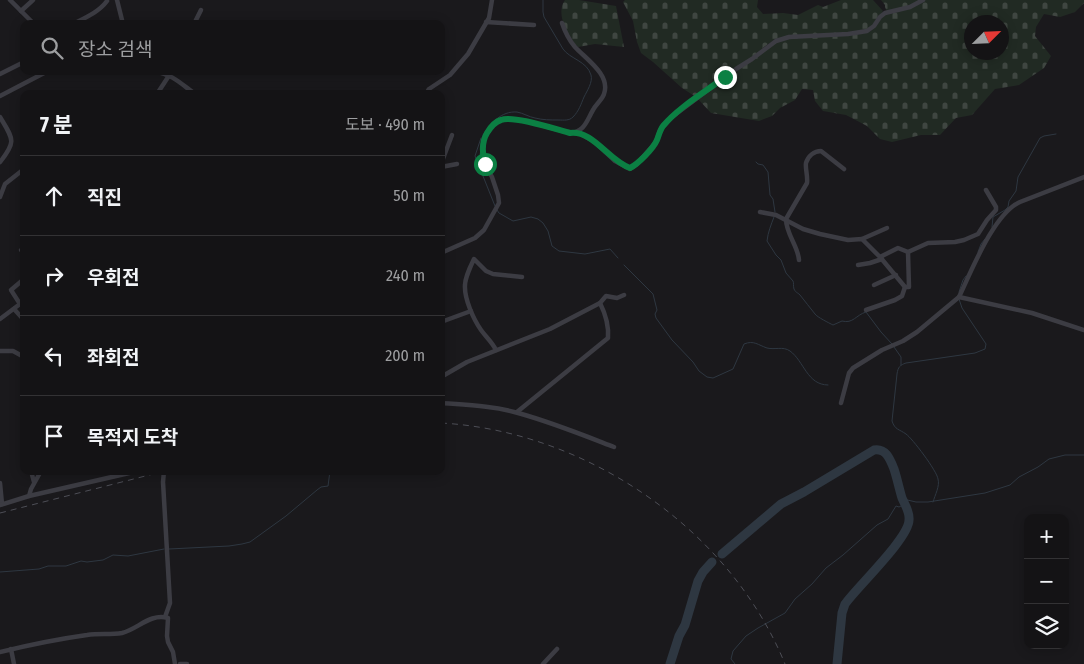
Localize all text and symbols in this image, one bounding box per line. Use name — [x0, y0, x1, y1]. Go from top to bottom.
north arrow — [964, 15, 1009, 60]
search box — [20, 20, 445, 75]
icon: search — [38, 34, 66, 62]
text: 장소 검색 — [78, 38, 152, 61]
route end — [714, 66, 737, 89]
text: 7 분 — [40, 112, 73, 138]
text: 도보 · 490 m — [345, 115, 425, 134]
route start — [474, 153, 497, 176]
icon: ahead — [40, 182, 68, 210]
text: 직진 — [87, 186, 122, 209]
text: 50 m — [393, 186, 425, 205]
icon: right — [40, 262, 68, 290]
text: 우회전 — [87, 266, 139, 289]
text: 240 m — [386, 266, 425, 285]
icon: left — [40, 342, 68, 370]
text: 좌회전 — [87, 346, 139, 369]
text: 200 m — [385, 346, 425, 365]
icon: arrive — [40, 422, 68, 450]
text: 목적지 도착 — [87, 426, 178, 449]
map controls — [1024, 514, 1069, 649]
button: + — [1024, 514, 1069, 559]
button: − — [1024, 559, 1069, 604]
button: layers — [1024, 604, 1069, 649]

